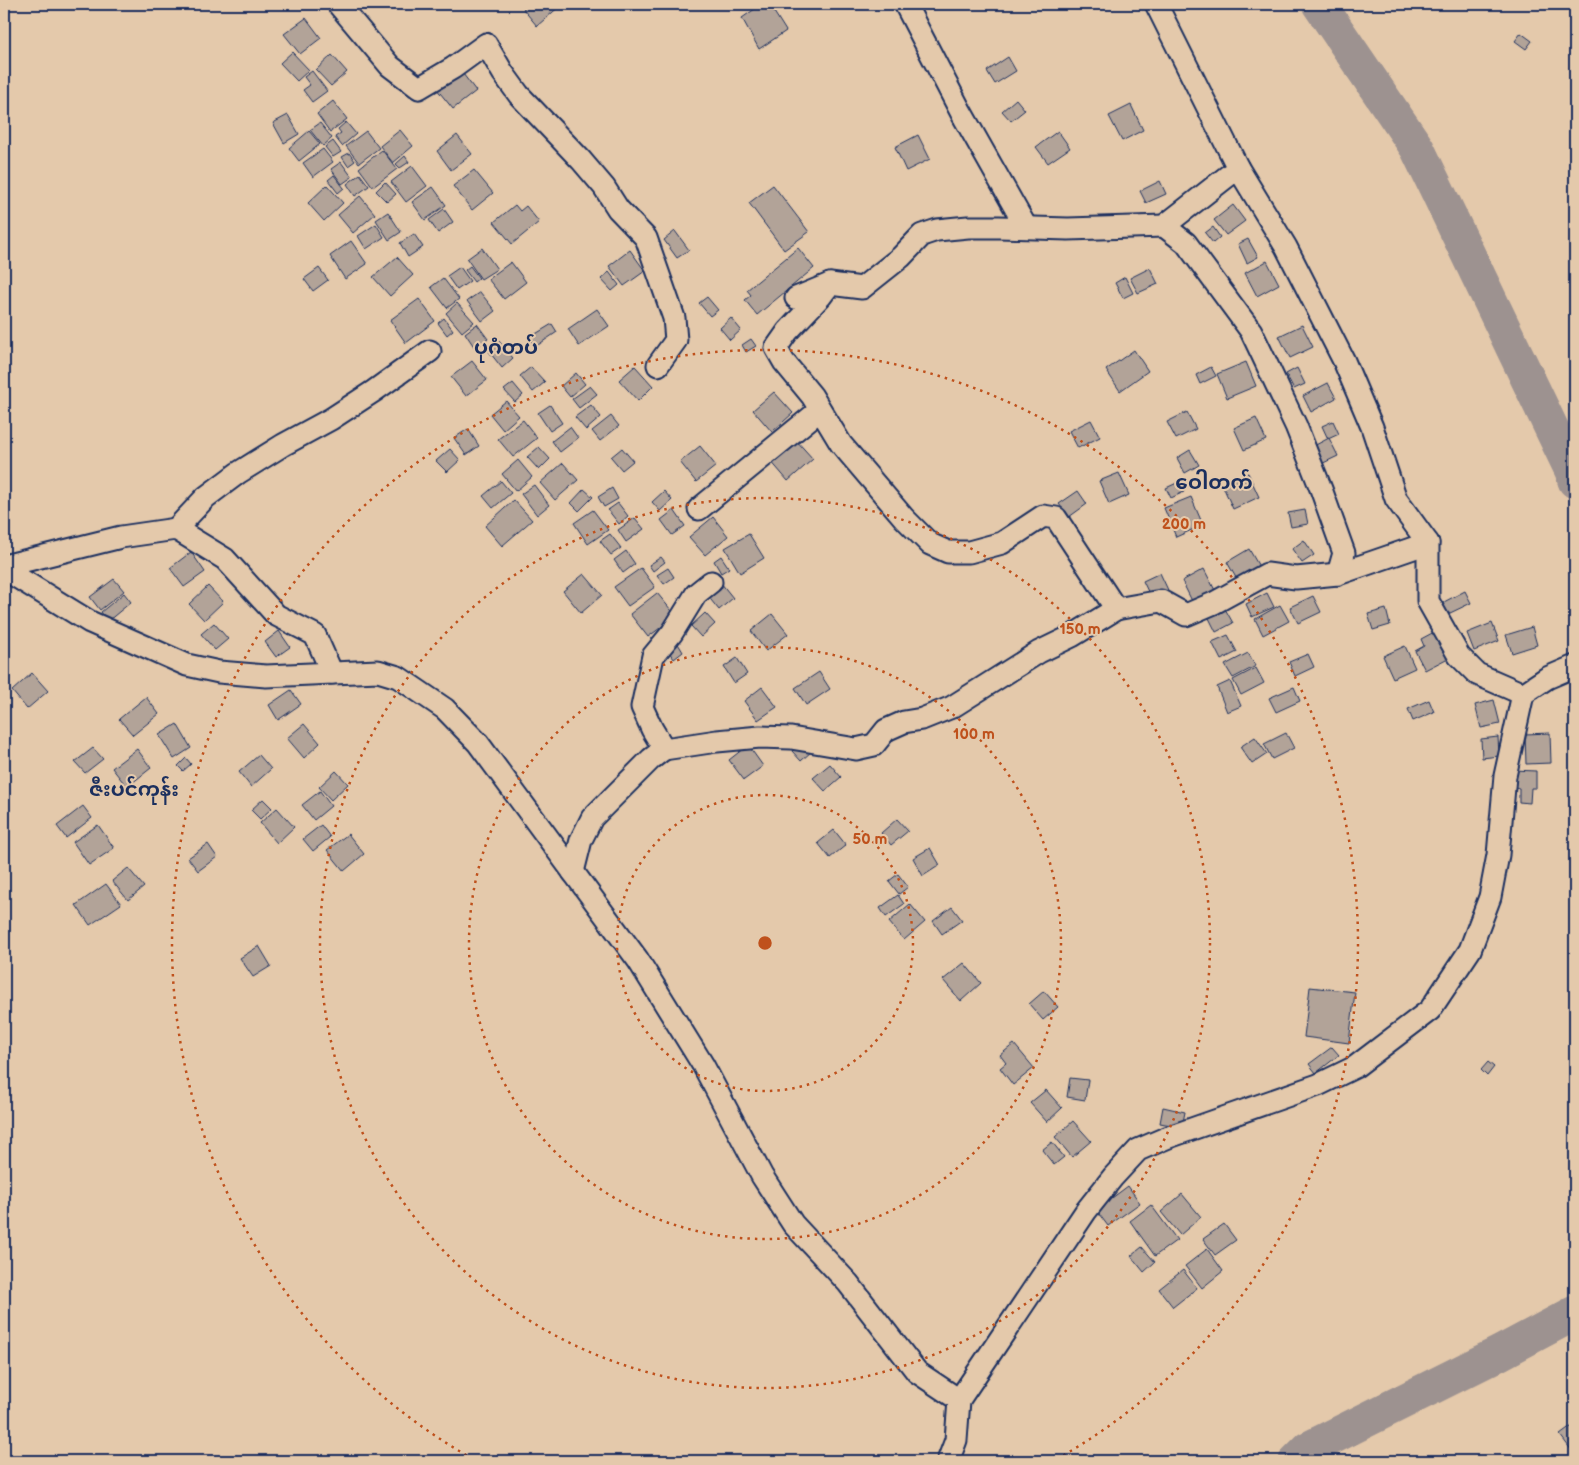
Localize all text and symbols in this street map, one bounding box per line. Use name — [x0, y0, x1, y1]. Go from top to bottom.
district label: ပုဂံတပ် — [474, 334, 538, 363]
district label: ဝေါတက် — [1175, 469, 1253, 495]
text: 200 m — [1162, 515, 1206, 534]
text: 150 m — [1059, 620, 1101, 639]
text: 100 m — [953, 725, 995, 744]
district label: ဇီးပင်ကုန်း — [89, 776, 179, 805]
text: 50 m — [853, 830, 888, 849]
centre of rings — [756, 934, 774, 952]

